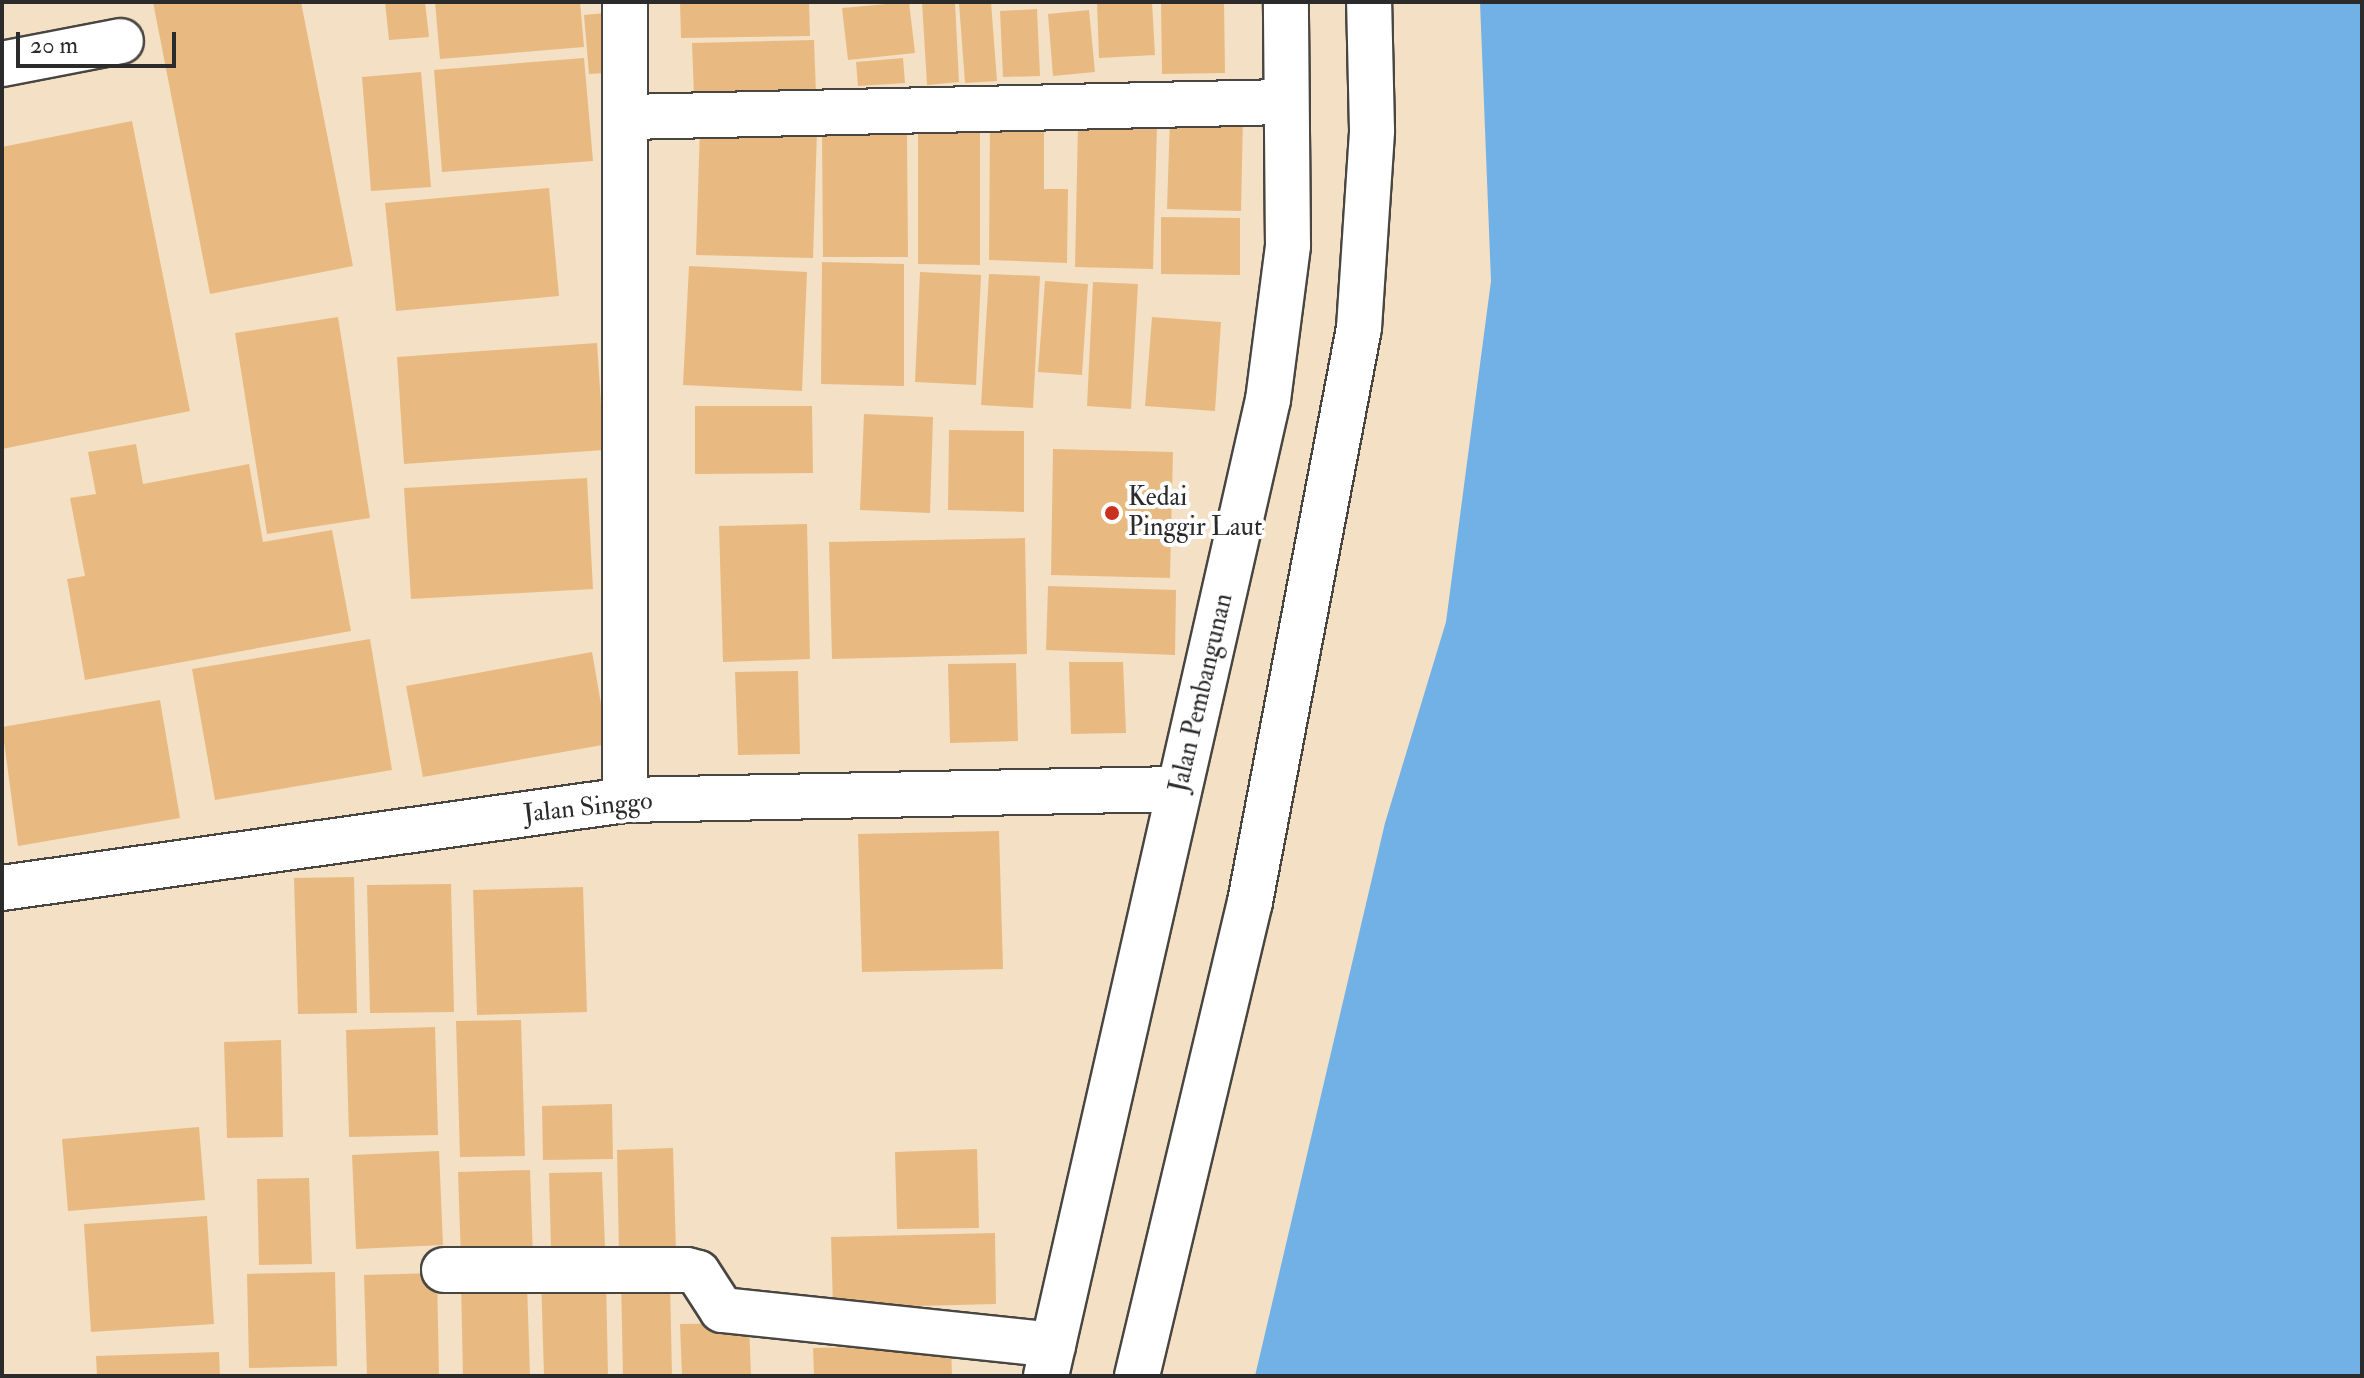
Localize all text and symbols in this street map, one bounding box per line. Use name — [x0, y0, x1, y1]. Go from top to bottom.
scale bar — [20, 16, 180, 66]
text: 20 m — [30, 30, 78, 61]
place label: Kedai Pinggir Laut — [1128, 482, 1262, 544]
marker: Kedai Pinggir Laut — [1103, 504, 1121, 522]
street label: Jalan Pembangunan — [1164, 591, 1240, 795]
street label: Jalan Singgo — [522, 786, 654, 830]

